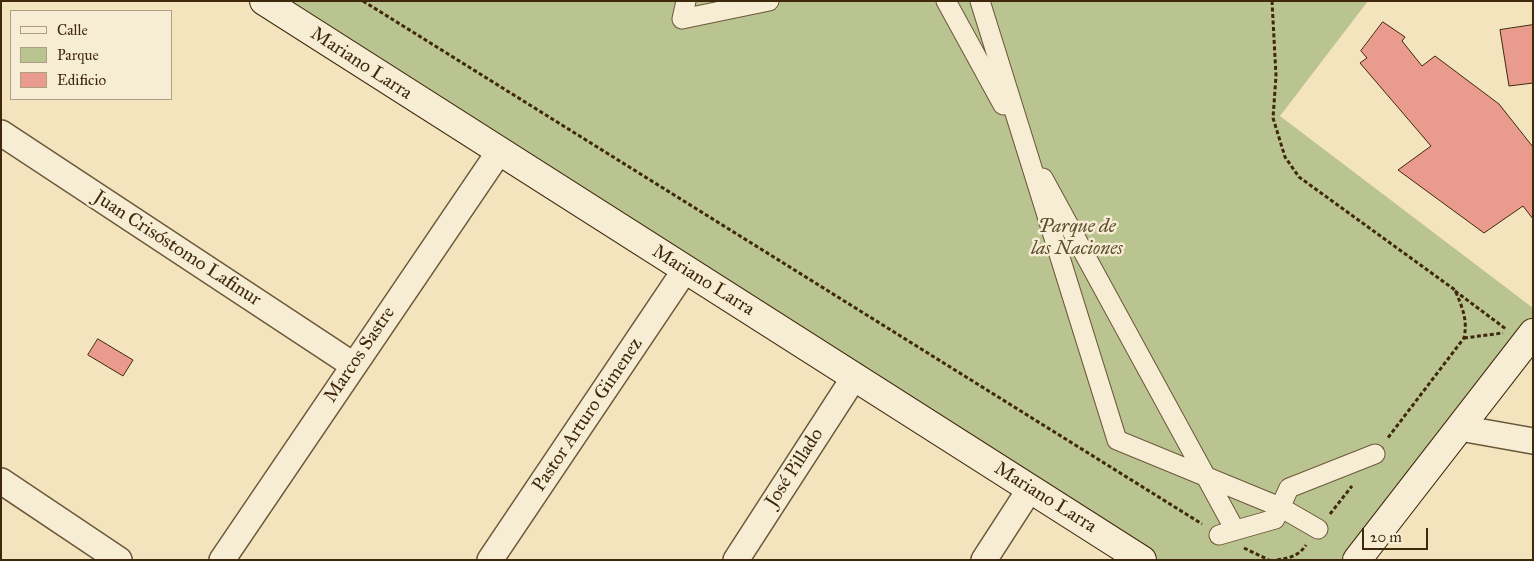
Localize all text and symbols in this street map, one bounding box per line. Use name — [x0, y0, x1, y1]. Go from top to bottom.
legend — [10, 10, 172, 100]
text: Calle — [57, 21, 88, 39]
street label: Mariano Larra — [306, 23, 416, 105]
text: Parque — [57, 46, 99, 64]
text: Edificio — [57, 71, 106, 89]
street label: Juan Crisóstomo Lafinur — [89, 186, 265, 312]
park label: Parque de las Naciones — [1031, 216, 1123, 260]
street label: Mariano Larra — [648, 240, 758, 322]
street label: Marcos Sastre — [320, 303, 400, 407]
street label: Pastor Arturo Gimenez — [528, 334, 648, 496]
street label: José Pillado — [761, 424, 829, 512]
street label: Mariano Larra — [990, 457, 1100, 539]
scale bar — [1364, 518, 1430, 550]
text: 20 m — [1370, 528, 1402, 546]

